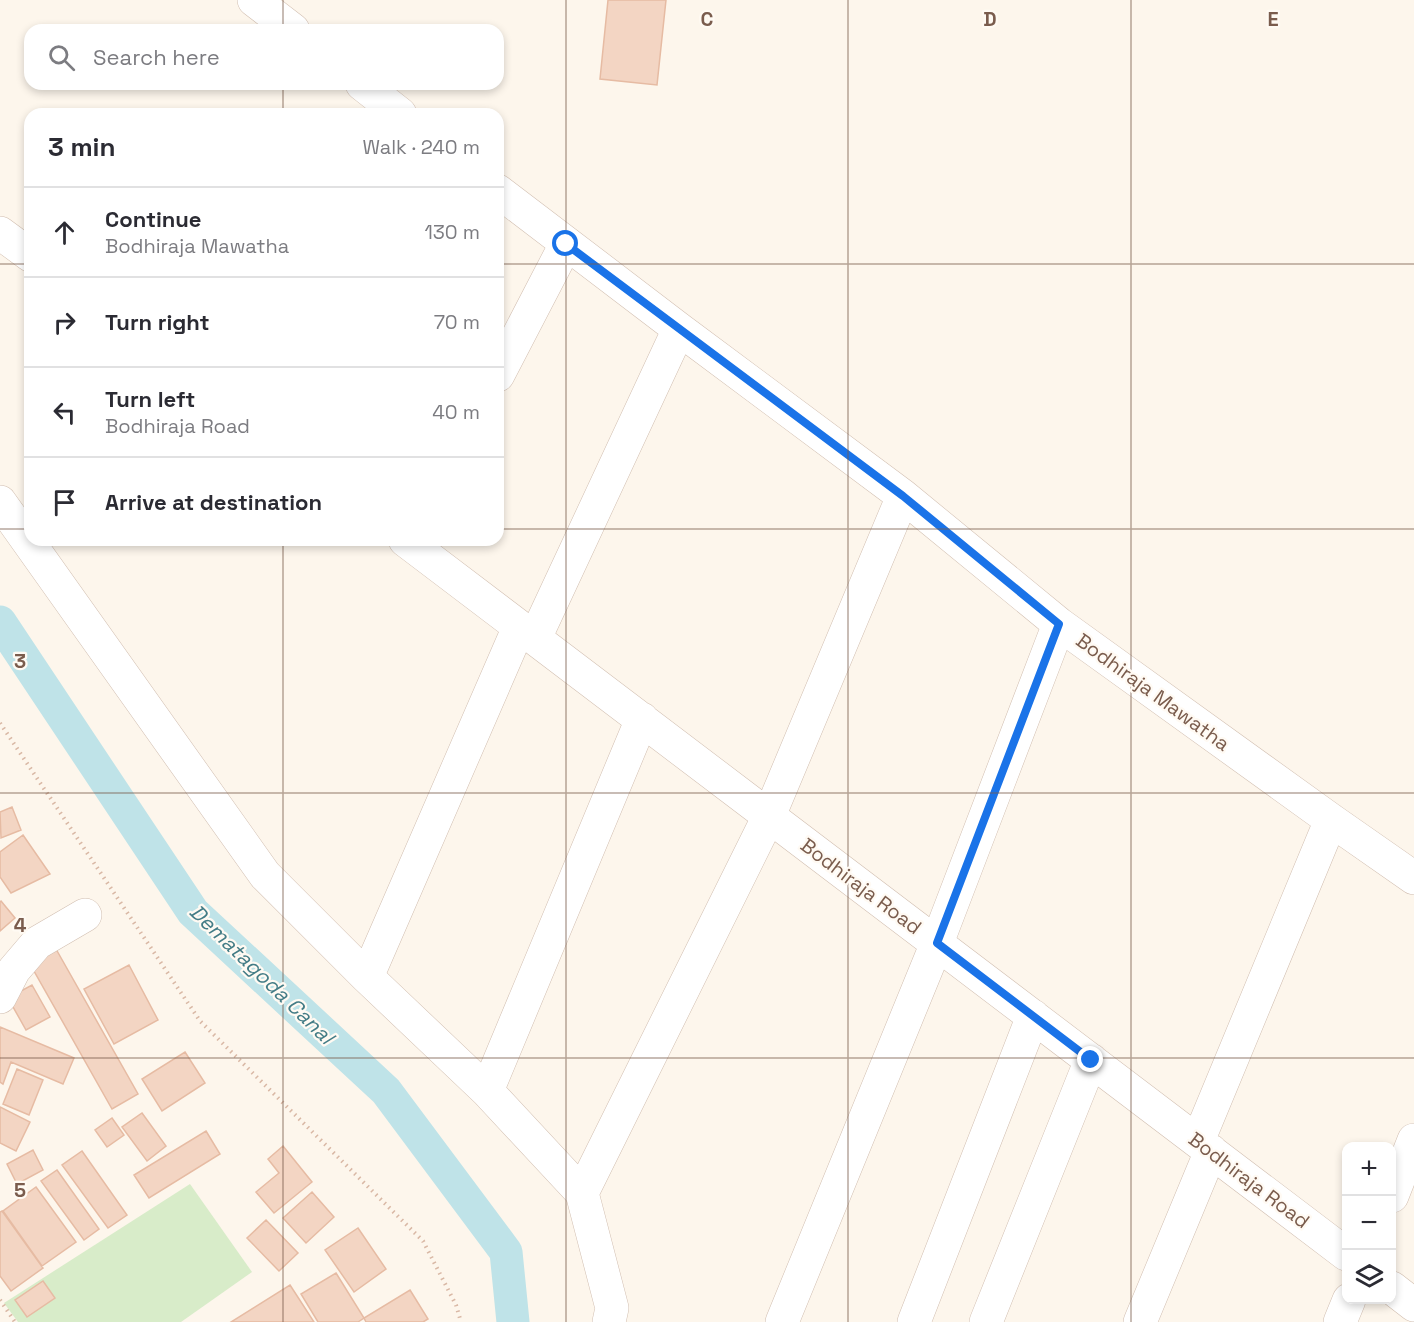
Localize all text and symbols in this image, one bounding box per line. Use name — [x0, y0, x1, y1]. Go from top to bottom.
text: C — [701, 6, 714, 32]
text: D — [983, 6, 997, 32]
text: E — [1267, 6, 1279, 32]
search box — [24, 24, 504, 90]
icon: search — [45, 41, 78, 74]
text: Search here — [93, 43, 220, 71]
text: 3 min — [48, 130, 116, 164]
text: Walk · 240 m — [362, 134, 480, 160]
text: Continue — [105, 205, 201, 233]
icon: ahead — [48, 216, 81, 249]
text: 130 m — [424, 219, 480, 245]
route start — [552, 230, 578, 256]
text: Bodhiraja Mawatha — [105, 233, 289, 259]
icon: right — [48, 306, 81, 339]
text: Turn right — [105, 308, 210, 336]
text: 70 m — [434, 309, 480, 335]
text: Turn left — [105, 385, 195, 413]
icon: left — [48, 396, 81, 429]
text: 40 m — [432, 399, 480, 425]
text: Bodhiraja Road — [105, 413, 250, 439]
icon: arrive — [48, 486, 81, 519]
text: Arrive at destination — [105, 488, 322, 516]
street label: Bodhiraja Mawatha — [1071, 627, 1235, 757]
text: 3 — [14, 648, 26, 674]
street label: Bodhiraja Road — [795, 832, 927, 940]
water label: Dematagoda Canal — [184, 898, 342, 1052]
text: 4 — [14, 912, 27, 938]
route end — [1077, 1046, 1103, 1072]
street label: Bodhiraja Road — [1183, 1126, 1315, 1234]
map controls — [1342, 1142, 1396, 1304]
button: + — [1342, 1142, 1396, 1196]
text: 5 — [14, 1177, 26, 1203]
button: − — [1342, 1196, 1396, 1250]
button: layers — [1342, 1250, 1396, 1304]

